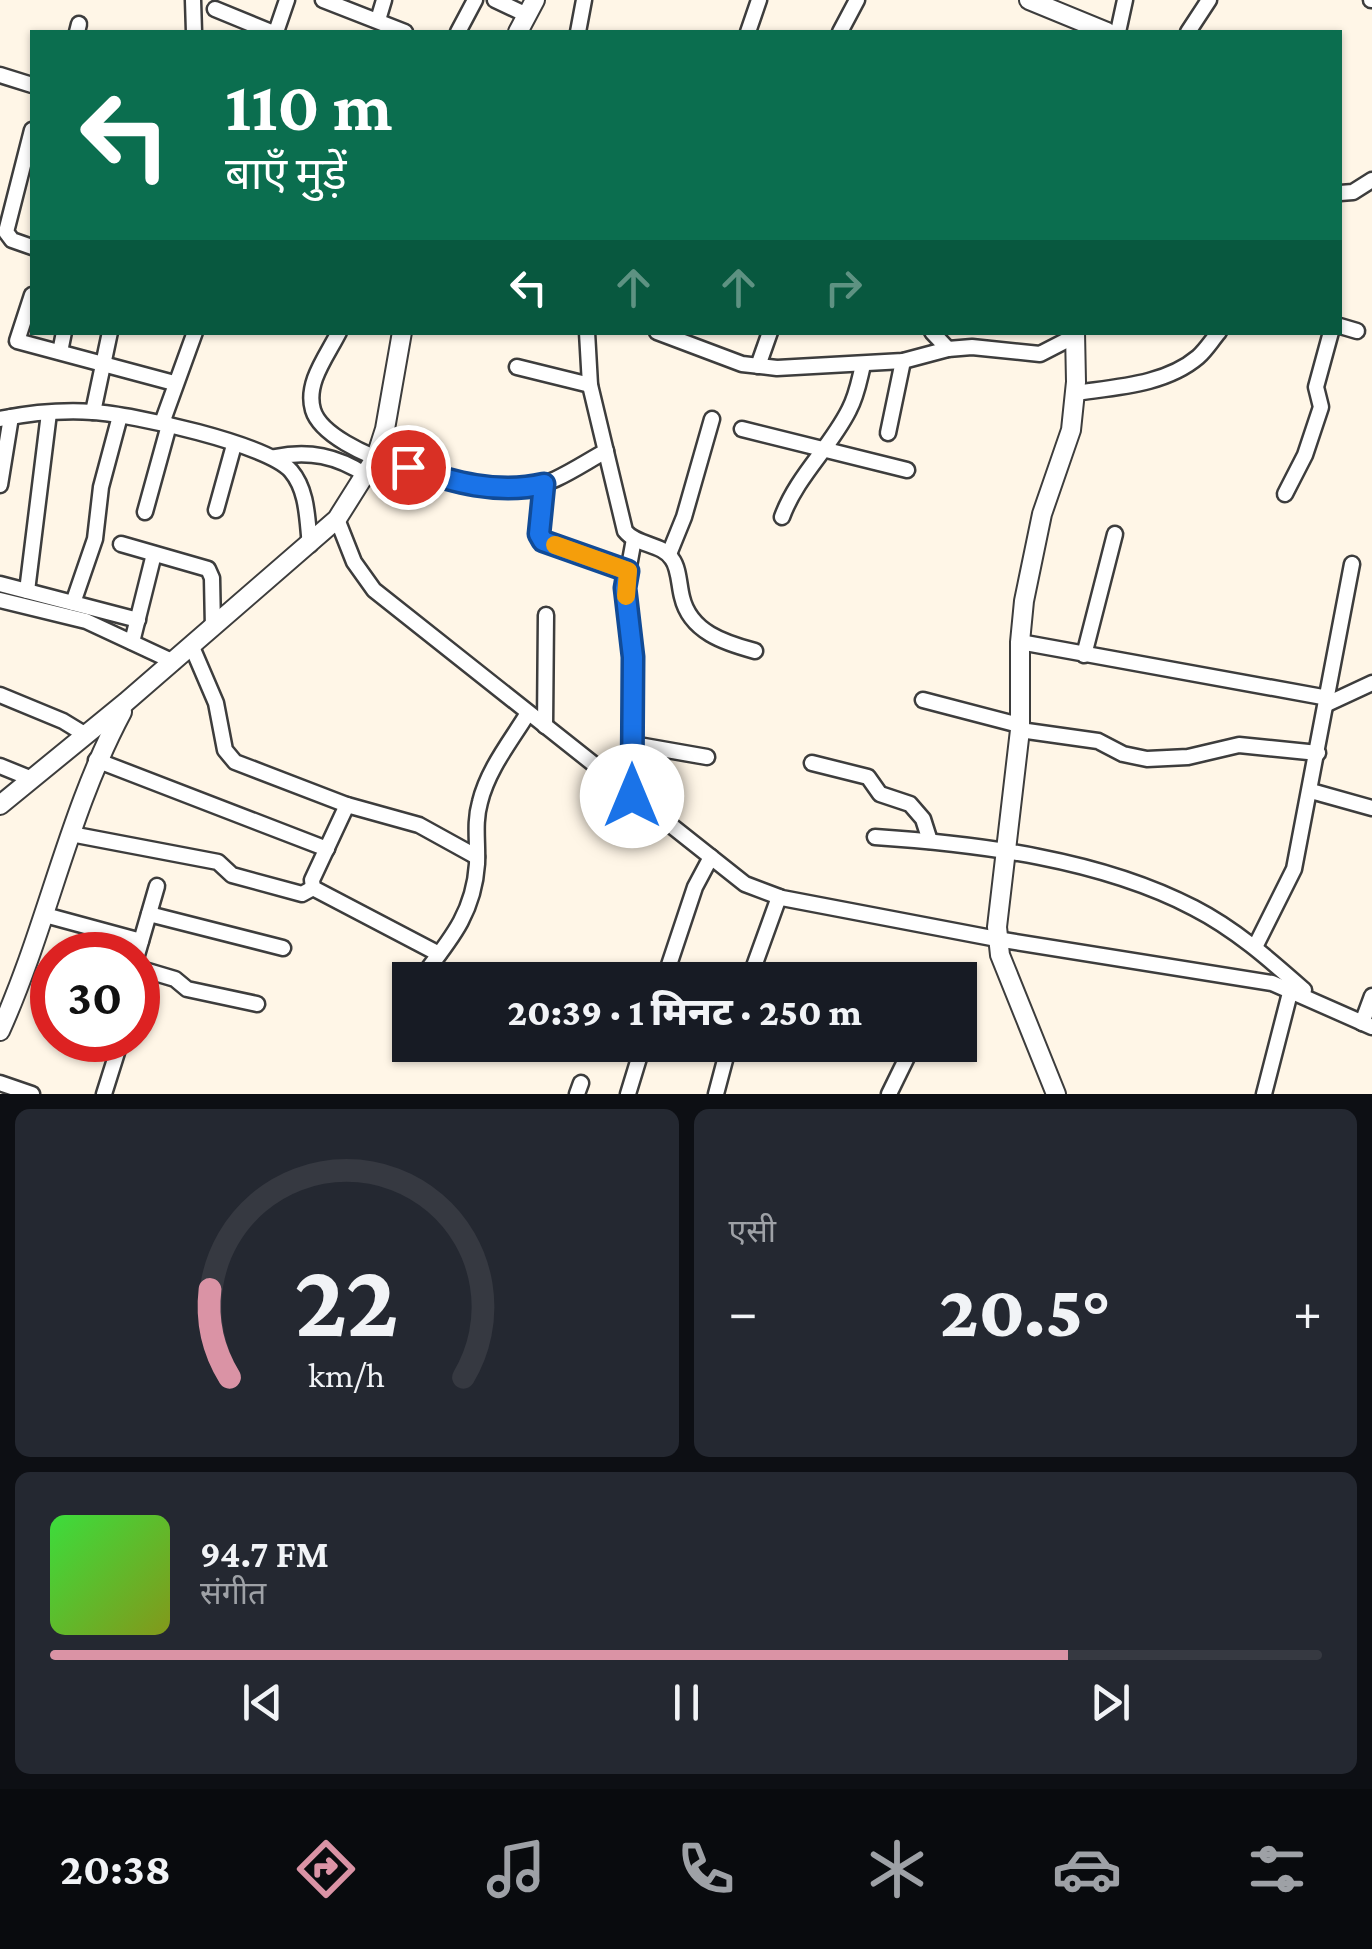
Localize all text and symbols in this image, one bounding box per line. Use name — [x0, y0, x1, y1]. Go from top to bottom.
text: 110 m — [225, 67, 393, 145]
icon: left — [60, 70, 190, 200]
text: बाएँ मुड़ें — [225, 149, 347, 199]
icon: left — [501, 260, 556, 315]
icon: ahead — [606, 260, 661, 315]
icon: ahead — [711, 260, 766, 315]
icon: right — [816, 260, 871, 315]
pin — [366, 425, 451, 510]
icon: arrive — [381, 440, 436, 495]
position arrow — [580, 744, 684, 848]
speed limit sign: 30 — [30, 932, 160, 1062]
text: 20:39 · 1 मिनट · 250 m — [507, 991, 862, 1033]
text: एसी — [729, 1213, 776, 1249]
text: 22 — [294, 1242, 399, 1357]
text: 20.5° — [939, 1269, 1111, 1352]
text: − — [729, 1281, 758, 1342]
text: + — [1293, 1281, 1322, 1342]
text: km/h — [308, 1355, 385, 1395]
text: 94.7 FM — [200, 1533, 329, 1575]
text: संगीत — [200, 1575, 266, 1611]
icon: previous — [235, 1675, 290, 1730]
icon: pause — [659, 1675, 714, 1730]
icon: next — [1083, 1675, 1138, 1730]
icon: directions — [291, 1834, 361, 1904]
icon: music — [481, 1834, 551, 1904]
icon: phone — [671, 1834, 741, 1904]
icon: climate — [862, 1834, 932, 1904]
icon: car — [1052, 1834, 1122, 1904]
icon: filters — [1242, 1834, 1312, 1904]
text: 20:38 — [60, 1844, 171, 1894]

